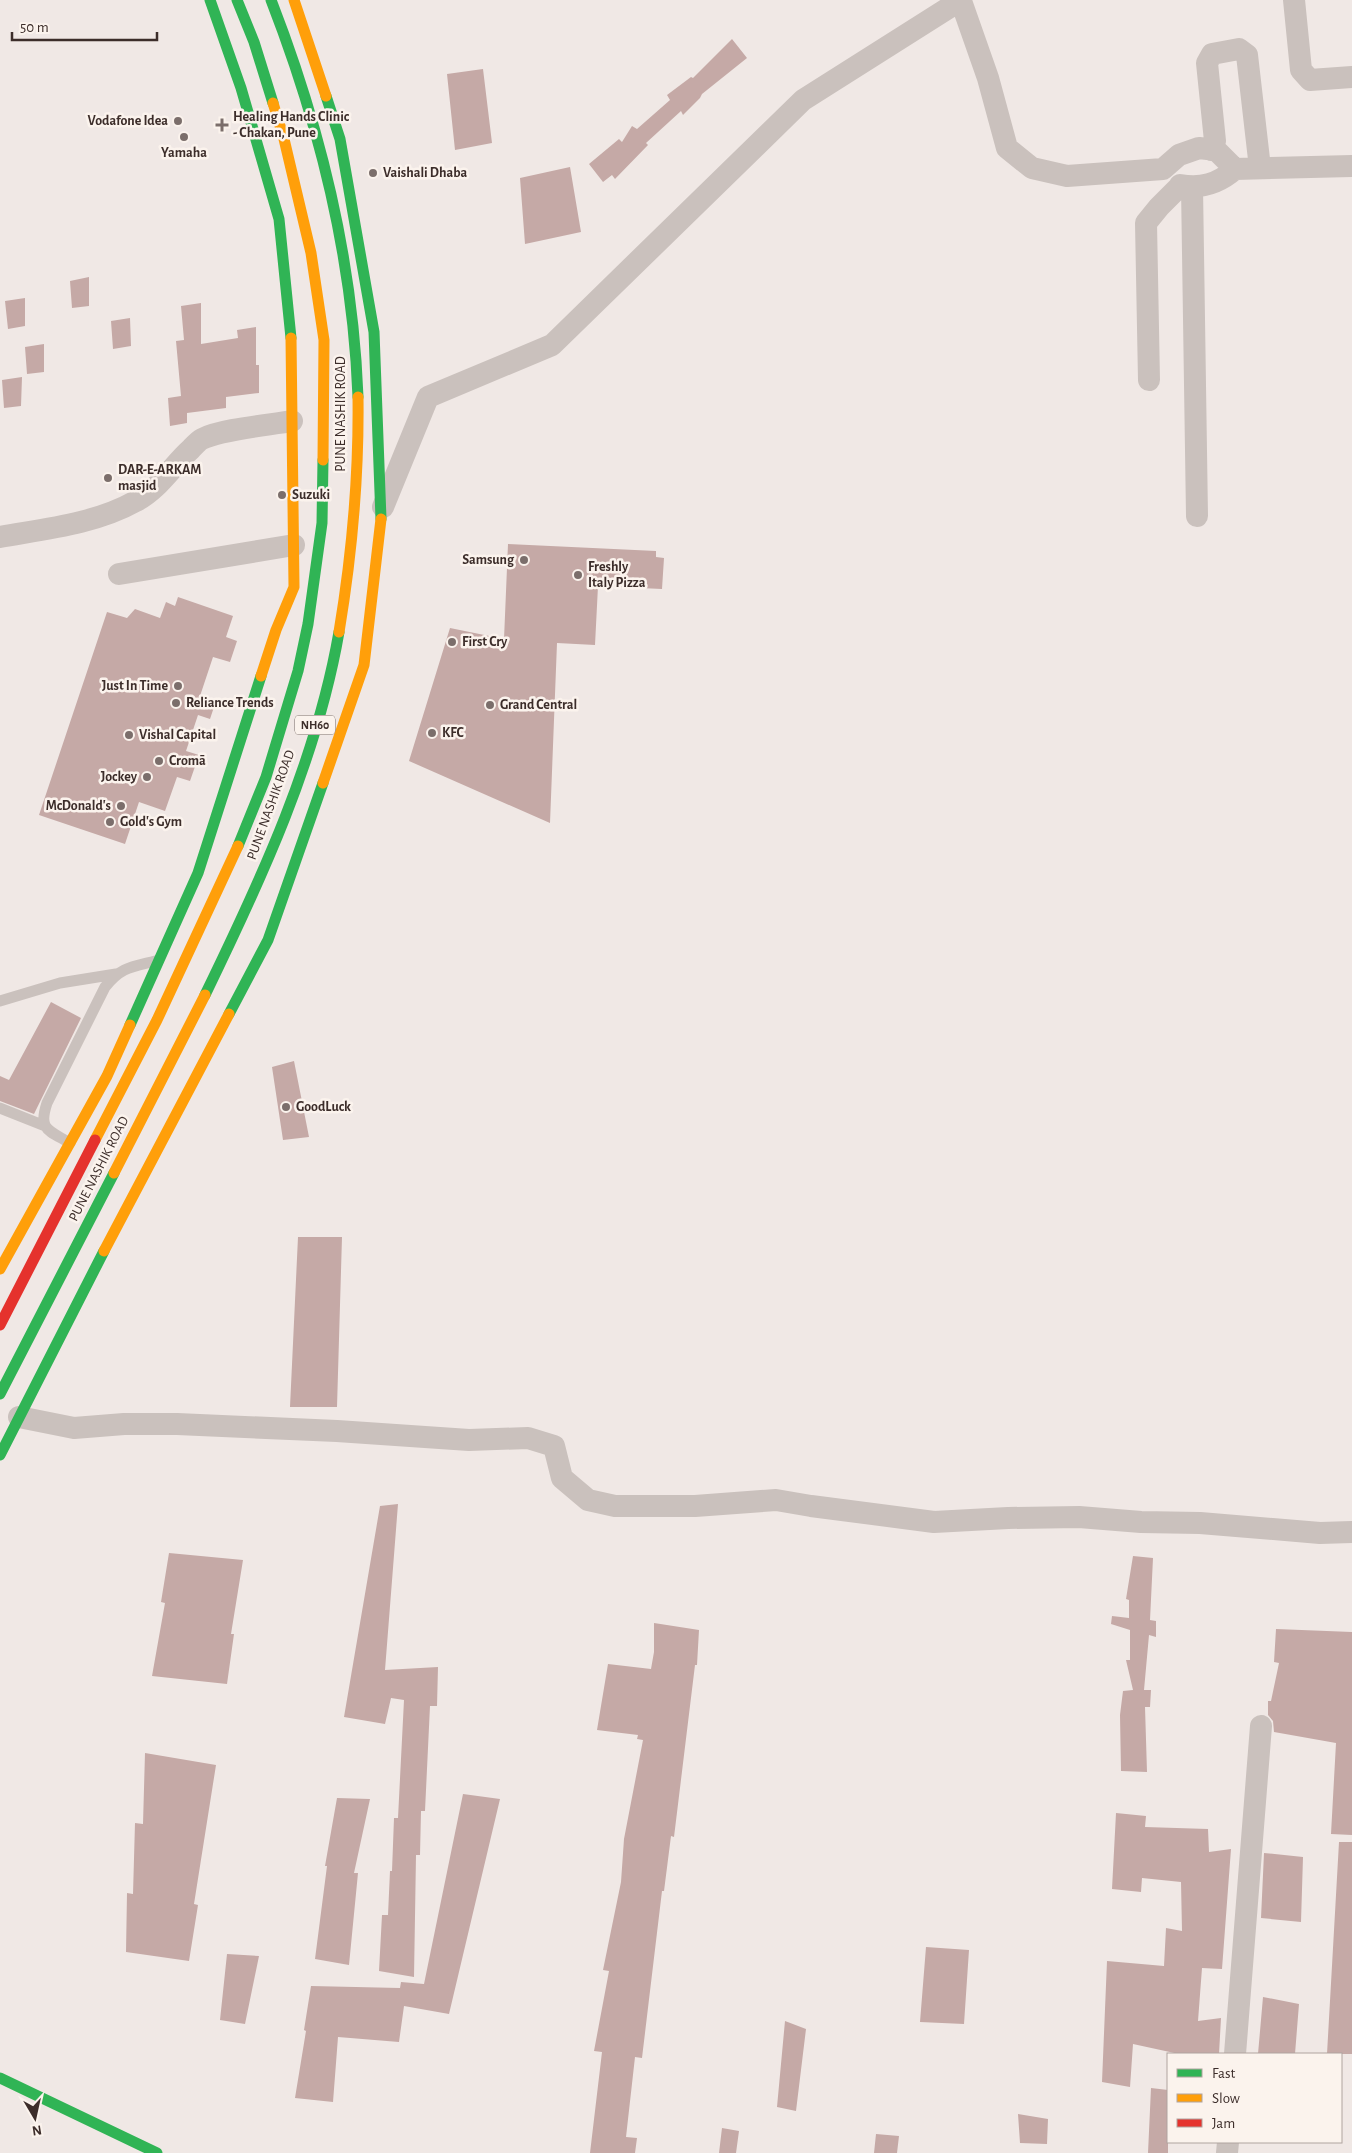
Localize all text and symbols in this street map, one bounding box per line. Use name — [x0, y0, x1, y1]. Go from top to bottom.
scale bar — [12, 10, 158, 42]
text: 50 m — [20, 20, 49, 35]
place label: Healing Hands Clinic - Chakan, Pune — [233, 110, 350, 140]
place label: Vodafone Idea — [88, 114, 168, 128]
marker: Vodafone Idea — [172, 115, 184, 127]
marker: Healing Hands Clinic - Chakan, Pune — [215, 118, 229, 132]
marker: Yamaha — [178, 131, 190, 143]
place label: Yamaha — [161, 146, 207, 160]
place label: Vaishali Dhaba — [383, 166, 468, 180]
marker: Vaishali Dhaba — [367, 167, 379, 179]
street label: PUNE NASHIK ROAD — [334, 356, 348, 472]
place label: DAR-E-ARKAM masjid — [118, 463, 201, 493]
marker: DAR-E-ARKAM masjid — [102, 472, 114, 484]
place label: Suzuki — [292, 488, 330, 502]
marker: Suzuki — [276, 489, 288, 501]
place label: Samsung — [462, 553, 515, 567]
marker: Samsung — [518, 554, 530, 566]
place label: Freshly Italy Pizza — [588, 560, 646, 590]
marker: Freshly Italy Pizza — [572, 569, 584, 581]
place label: First Cry — [462, 635, 508, 649]
marker: First Cry — [446, 636, 458, 648]
place label: Just In Time — [102, 679, 168, 693]
marker: Just In Time — [172, 680, 184, 692]
place label: Reliance Trends — [186, 696, 274, 710]
marker: Reliance Trends — [170, 697, 182, 709]
place label: Grand Central — [500, 698, 577, 712]
marker: Grand Central — [484, 699, 496, 711]
road number: NH60 — [295, 716, 335, 734]
place label: KFC — [442, 726, 465, 740]
marker: KFC — [426, 727, 438, 739]
place label: Vishal Capital — [139, 728, 216, 742]
marker: Vishal Capital — [123, 729, 135, 741]
street label: PUNE NASHIK ROAD — [245, 748, 297, 862]
place label: Cromā — [169, 754, 206, 768]
marker: Cromā — [153, 755, 165, 767]
place label: Jockey — [101, 770, 138, 784]
marker: Jockey — [141, 771, 153, 783]
place label: McDonald's — [46, 799, 111, 813]
marker: McDonald's — [115, 800, 127, 812]
place label: Gold's Gym — [120, 815, 182, 829]
marker: Gold's Gym — [104, 816, 116, 828]
place label: GoodLuck — [296, 1100, 351, 1114]
marker: GoodLuck — [280, 1101, 292, 1113]
street label: PUNE NASHIK ROAD — [67, 1114, 131, 1224]
legend — [1167, 2053, 1342, 2143]
text: Fast — [1212, 2066, 1236, 2081]
text: Slow — [1212, 2091, 1240, 2106]
north arrow — [10, 2093, 60, 2143]
text: Jam — [1212, 2116, 1235, 2131]
text: N — [31, 2122, 43, 2138]

